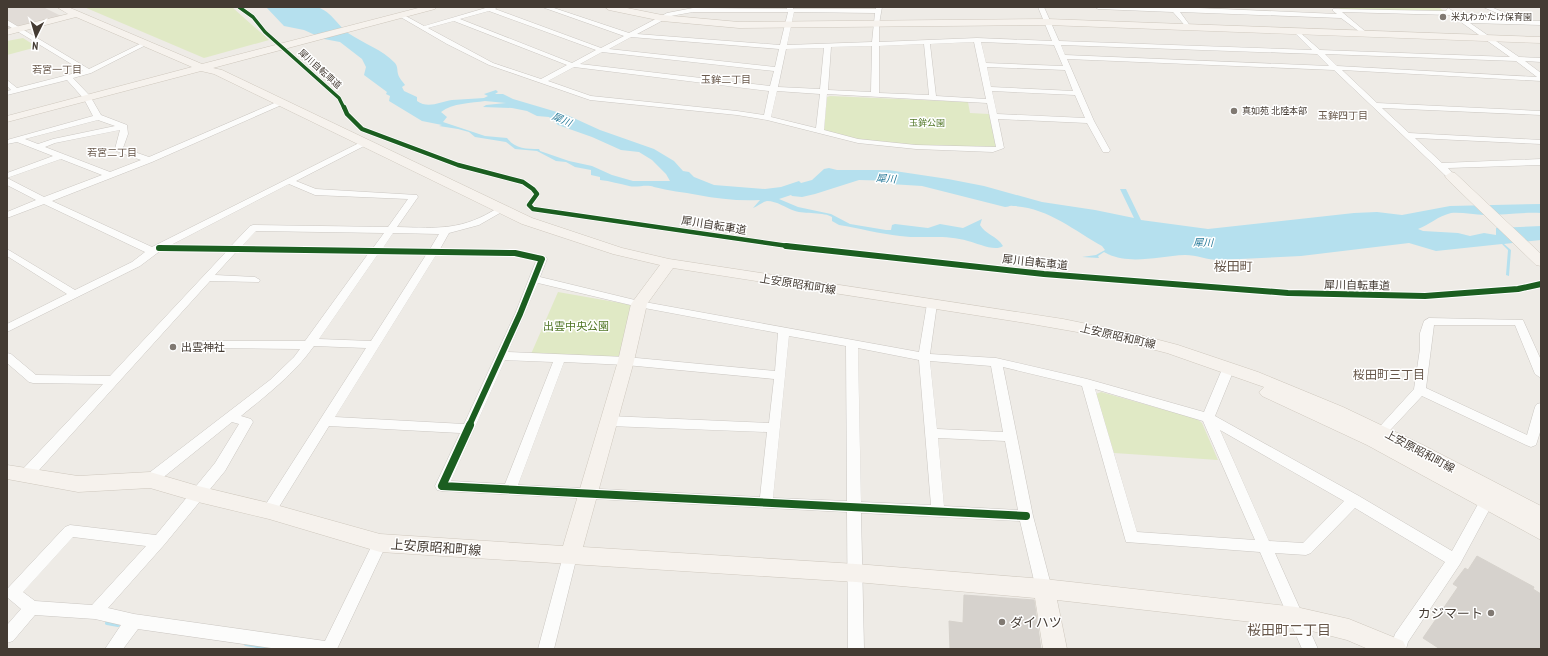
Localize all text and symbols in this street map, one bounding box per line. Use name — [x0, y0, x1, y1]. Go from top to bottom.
place label: 米丸わかたけ保育園 — [1451, 11, 1532, 22]
marker: 米丸わかたけ保育園 — [1438, 12, 1448, 22]
north arrow — [16, 16, 56, 56]
text: N — [32, 39, 39, 53]
street label: 犀川自転車道 — [297, 46, 344, 91]
district label: 若宮一丁目 — [32, 63, 82, 76]
district label: 玉鉾二丁目 — [701, 73, 751, 86]
place label: 真如苑 北陸本部 — [1242, 105, 1307, 116]
marker: 真如苑 北陸本部 — [1229, 106, 1239, 116]
district label: 玉鉾四丁目 — [1318, 109, 1368, 122]
water label: 犀川 — [550, 110, 574, 130]
park label: 玉鉾公園 — [909, 117, 945, 128]
district label: 若宮二丁目 — [87, 146, 137, 159]
water label: 犀川 — [876, 171, 897, 186]
street label: 犀川自転車道 — [680, 213, 748, 237]
water label: 犀川 — [1193, 236, 1214, 249]
street label: 犀川自転車道 — [1001, 252, 1069, 272]
district label: 桜田町 — [1213, 258, 1253, 275]
street label: 上安原昭和町線 — [759, 271, 837, 297]
street label: 犀川自転車道 — [1324, 277, 1390, 293]
park label: 出雲中央公園 — [543, 319, 609, 333]
street label: 上安原昭和町線 — [1079, 321, 1157, 351]
place label: 出雲神社 — [181, 340, 225, 354]
marker: 出雲神社 — [168, 342, 178, 352]
district label: 桜田町三丁目 — [1353, 367, 1425, 382]
street label: 上安原昭和町線 — [1383, 427, 1457, 475]
street label: 上安原昭和町線 — [390, 536, 482, 559]
place label: カジマート — [1418, 605, 1483, 622]
marker: カジマート — [1486, 608, 1496, 618]
place label: ダイハツ — [1010, 614, 1062, 631]
marker: ダイハツ — [997, 617, 1007, 627]
district label: 桜田町二丁目 — [1247, 621, 1331, 639]

